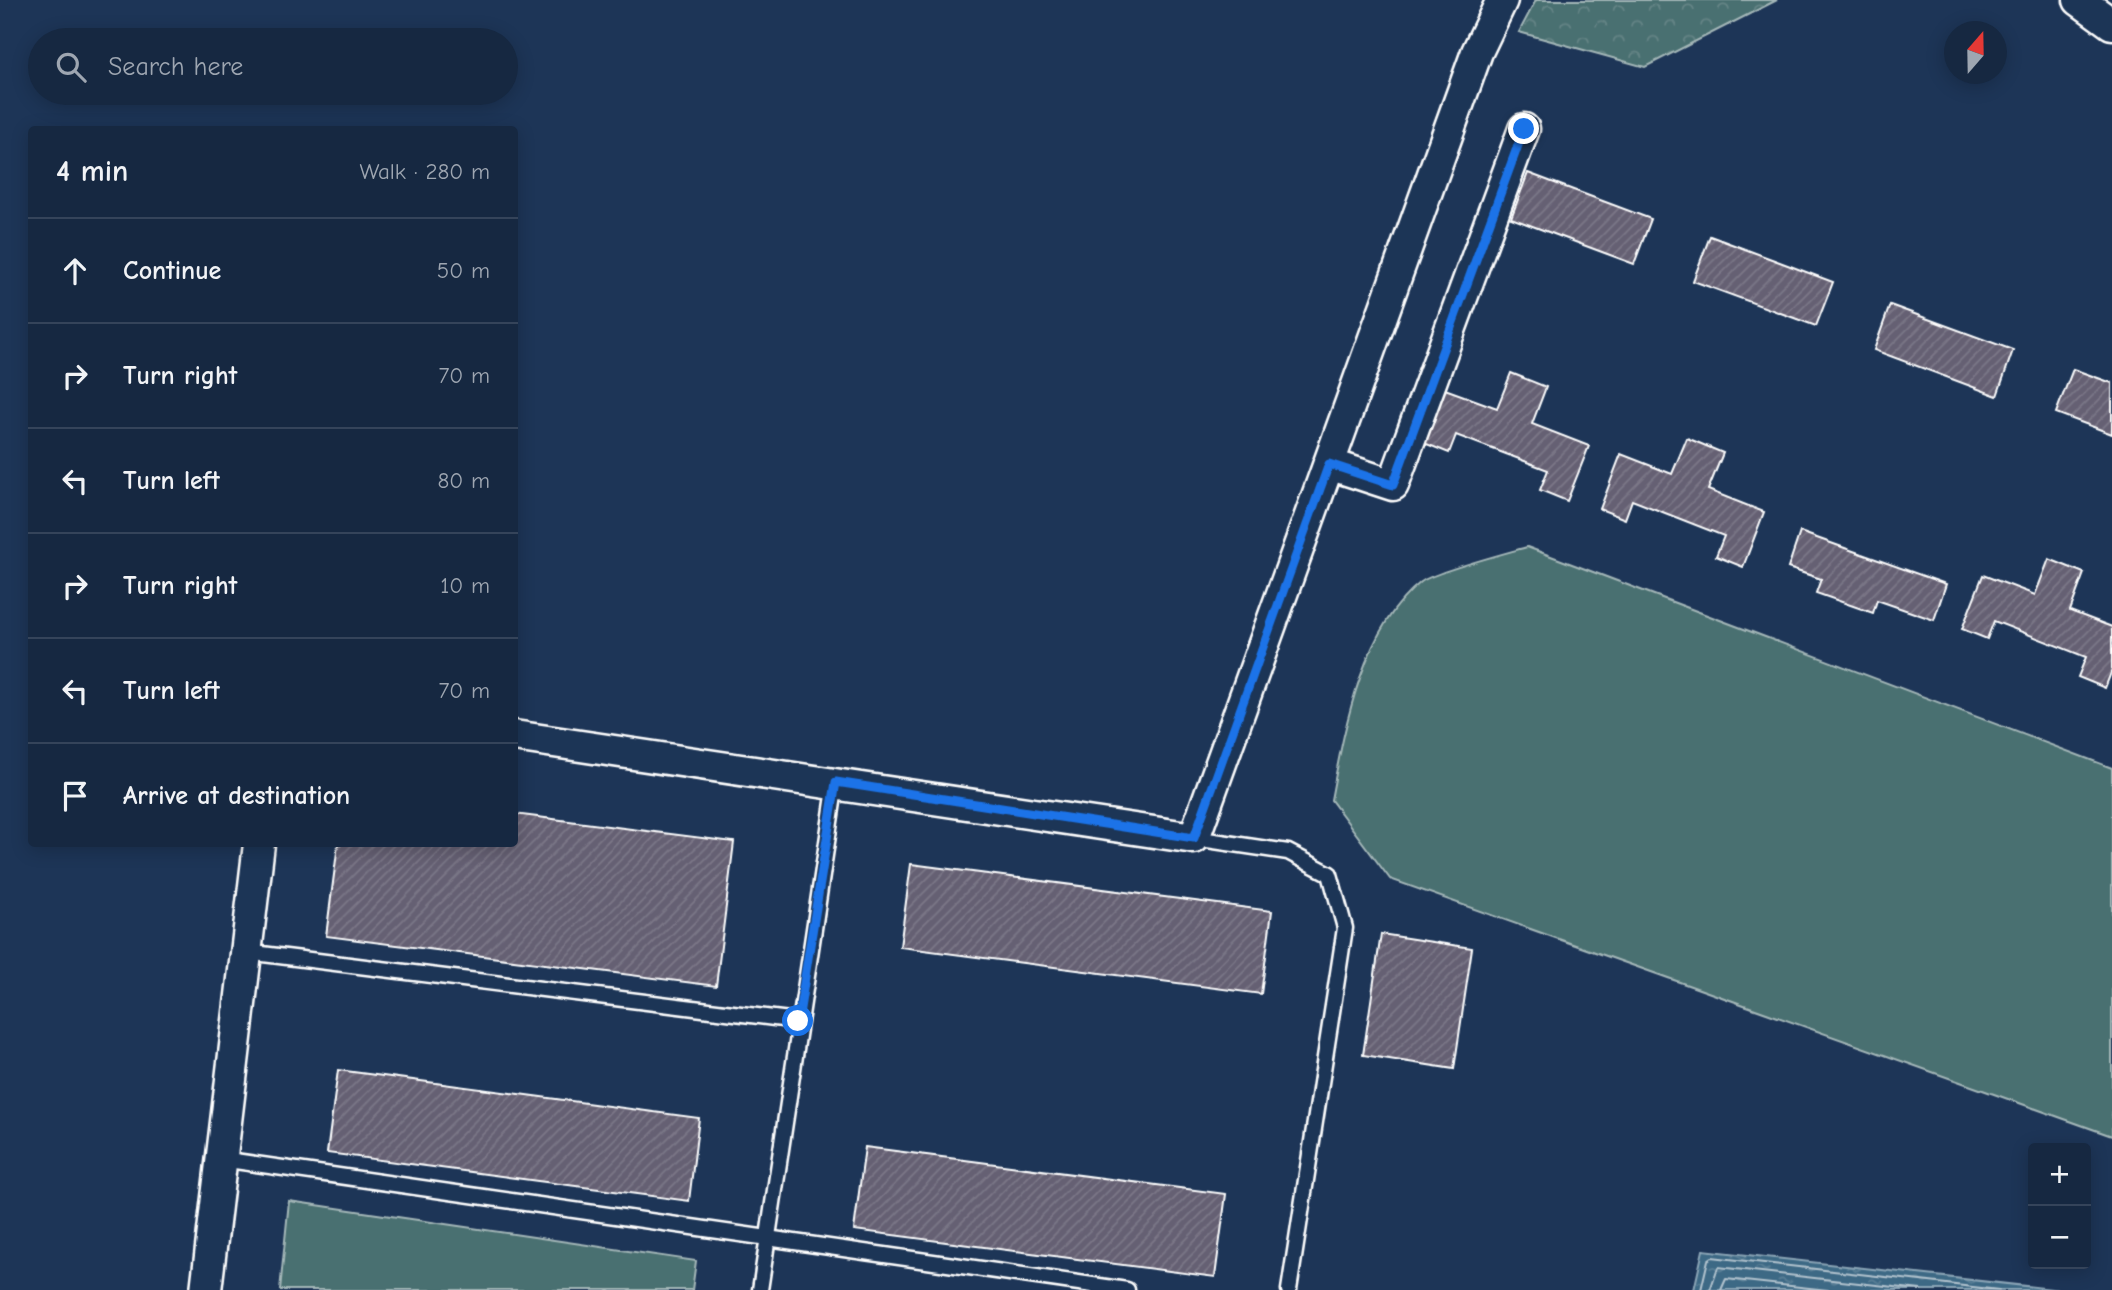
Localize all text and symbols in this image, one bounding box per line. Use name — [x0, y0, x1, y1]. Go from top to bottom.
north arrow — [1944, 21, 2007, 84]
search box — [28, 28, 518, 105]
icon: search — [52, 48, 90, 86]
text: Search here — [108, 52, 243, 82]
route end — [1508, 113, 1539, 144]
text: 4 min — [56, 154, 128, 189]
text: Walk · 280 m — [360, 158, 490, 185]
icon: ahead — [56, 252, 94, 290]
text: Continue — [123, 256, 221, 286]
text: 50 m — [437, 257, 490, 284]
icon: right — [56, 357, 94, 395]
text: Turn right — [123, 361, 237, 391]
text: 70 m — [438, 362, 490, 389]
icon: left — [56, 462, 94, 500]
text: Turn left — [123, 466, 220, 496]
text: 80 m — [437, 467, 490, 494]
icon: right — [56, 567, 94, 605]
text: Turn right — [123, 571, 237, 601]
text: 10 m — [440, 572, 490, 599]
icon: left — [56, 672, 94, 710]
text: Turn left — [123, 676, 220, 706]
text: 70 m — [438, 677, 490, 704]
icon: arrive — [56, 777, 94, 815]
text: Arrive at destination — [123, 781, 350, 811]
route start — [782, 1005, 813, 1036]
map controls — [2028, 1143, 2091, 1269]
button: + — [2028, 1143, 2091, 1206]
button: − — [2028, 1206, 2091, 1269]

